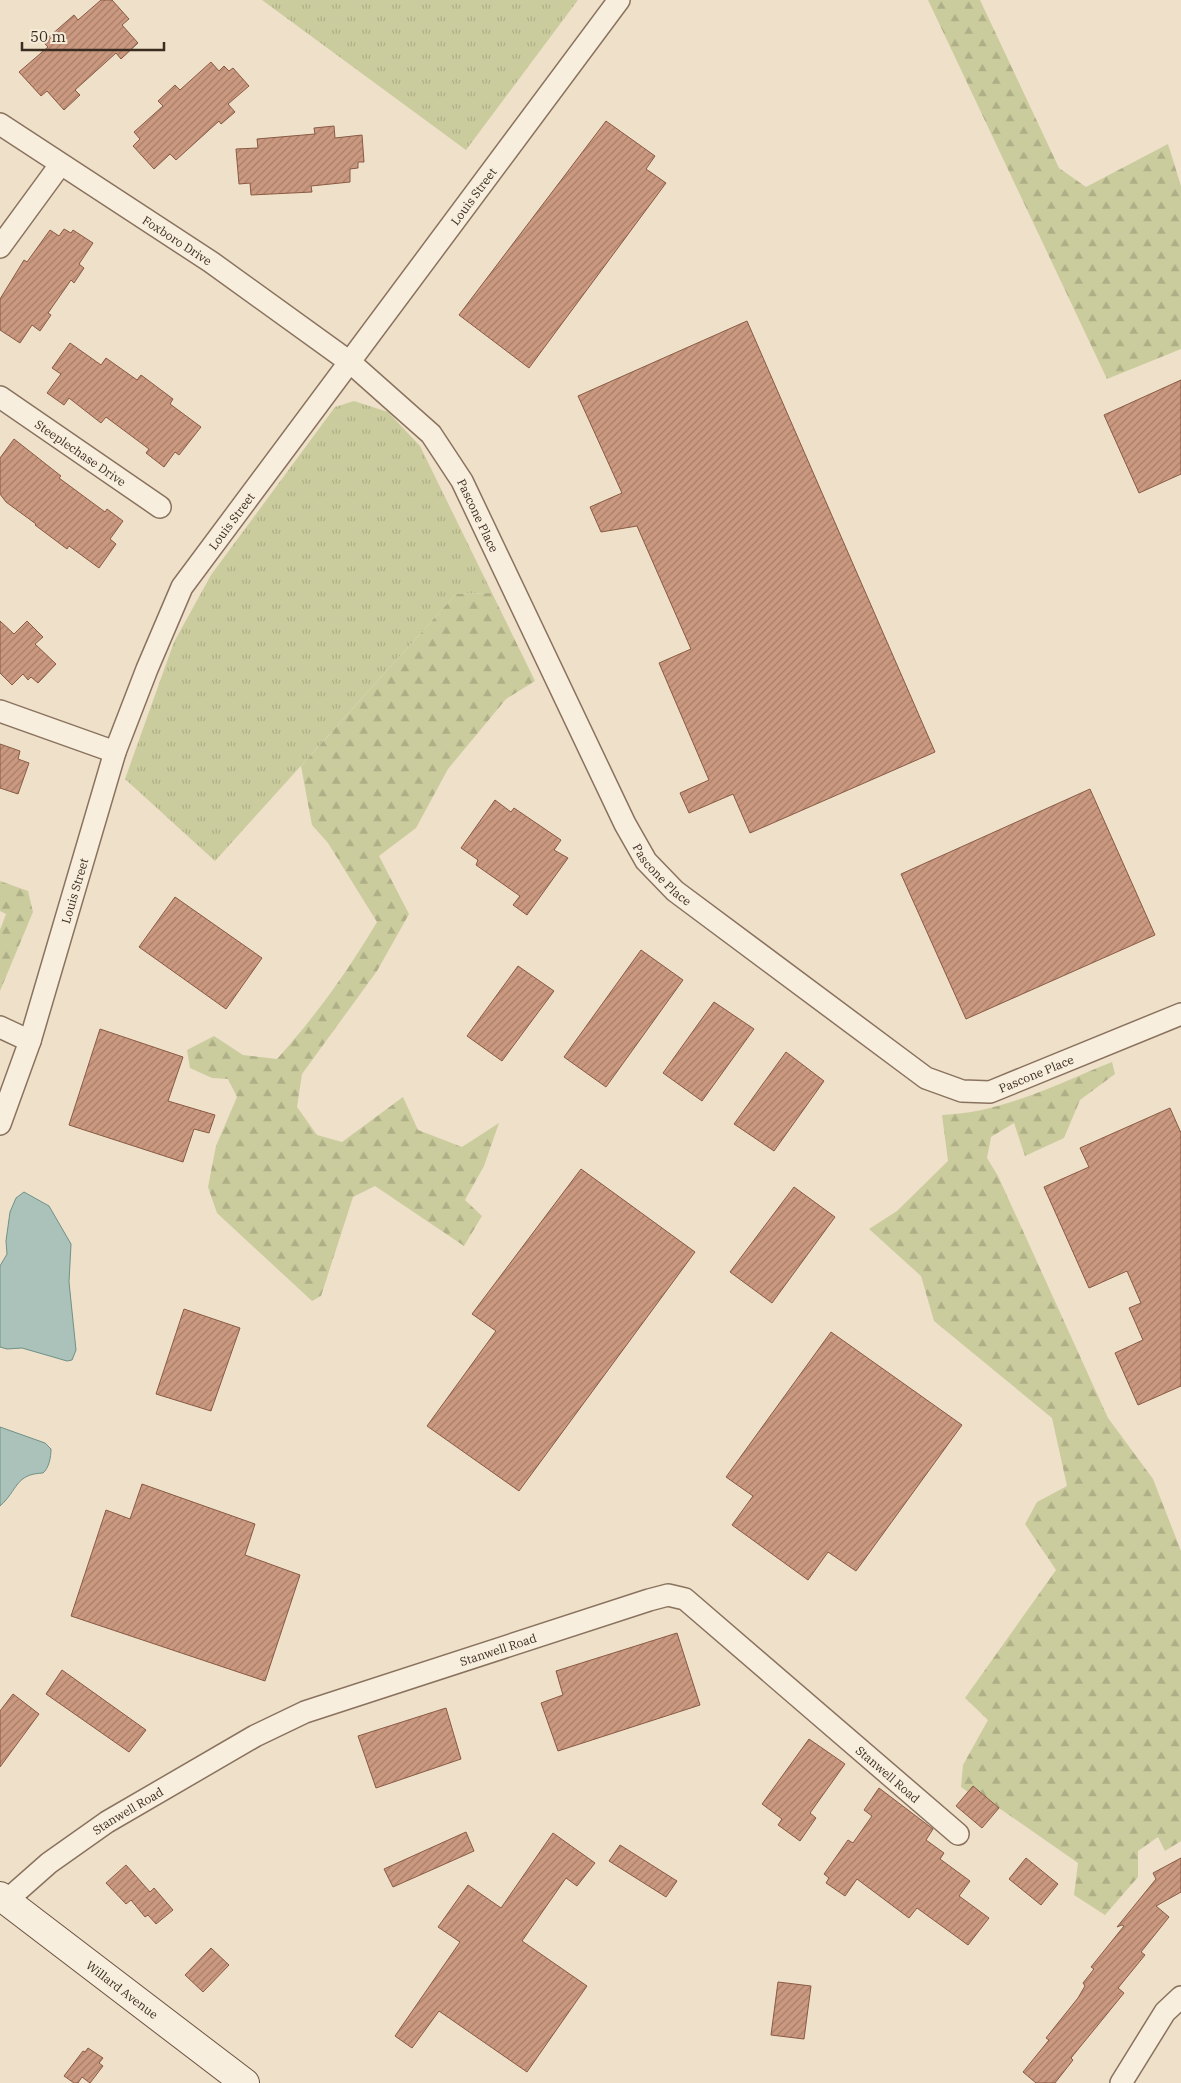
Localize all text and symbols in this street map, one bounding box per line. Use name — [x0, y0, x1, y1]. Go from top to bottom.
scale bar — [22, 20, 165, 52]
text: 50 m — [30, 27, 66, 46]
street label: Louis Street — [447, 164, 499, 228]
street label: Foxboro Drive — [140, 212, 215, 268]
street label: Steeplechase Drive — [32, 416, 129, 489]
street label: Pascone Place — [454, 476, 502, 555]
street label: Louis Street — [205, 489, 257, 552]
street label: Pascone Place — [630, 841, 695, 908]
street label: Louis Street — [58, 856, 91, 925]
street label: Pascone Place — [996, 1051, 1076, 1095]
street label: Stanwell Road — [458, 1630, 538, 1669]
street label: Stanwell Road — [853, 1742, 923, 1806]
street label: Stanwell Road — [89, 1784, 166, 1838]
street label: Willard Avenue — [83, 1957, 161, 2022]

